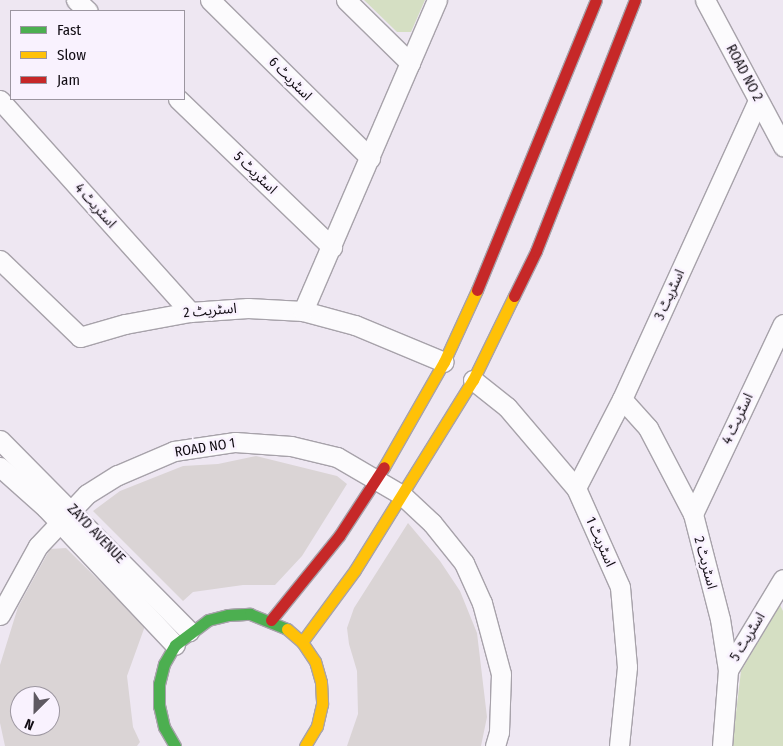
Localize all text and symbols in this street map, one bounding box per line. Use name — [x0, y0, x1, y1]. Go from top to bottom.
legend — [10, 10, 185, 100]
text: Fast — [57, 21, 81, 39]
street label: ROAD NO 2 — [722, 42, 766, 104]
text: Slow — [57, 46, 86, 64]
street label: اسٹریٹ 6 — [265, 54, 315, 104]
text: Jam — [57, 71, 80, 89]
street label: اسٹریٹ 5 — [230, 148, 280, 198]
street label: اسٹریٹ 4 — [71, 180, 119, 232]
street label: اسٹریٹ 3 — [651, 267, 689, 323]
street label: اسٹریٹ 2 — [183, 300, 237, 322]
street label: اسٹریٹ 4 — [719, 391, 757, 447]
street label: ROAD NO 1 — [174, 435, 236, 461]
street label: ZAYD AVENUE — [64, 501, 128, 567]
street label: اسٹریٹ 1 — [582, 514, 618, 570]
street label: اسٹریٹ 2 — [690, 535, 720, 591]
street label: اسٹریٹ 5 — [727, 610, 769, 664]
north arrow — [10, 686, 60, 736]
text: N — [22, 715, 37, 734]

